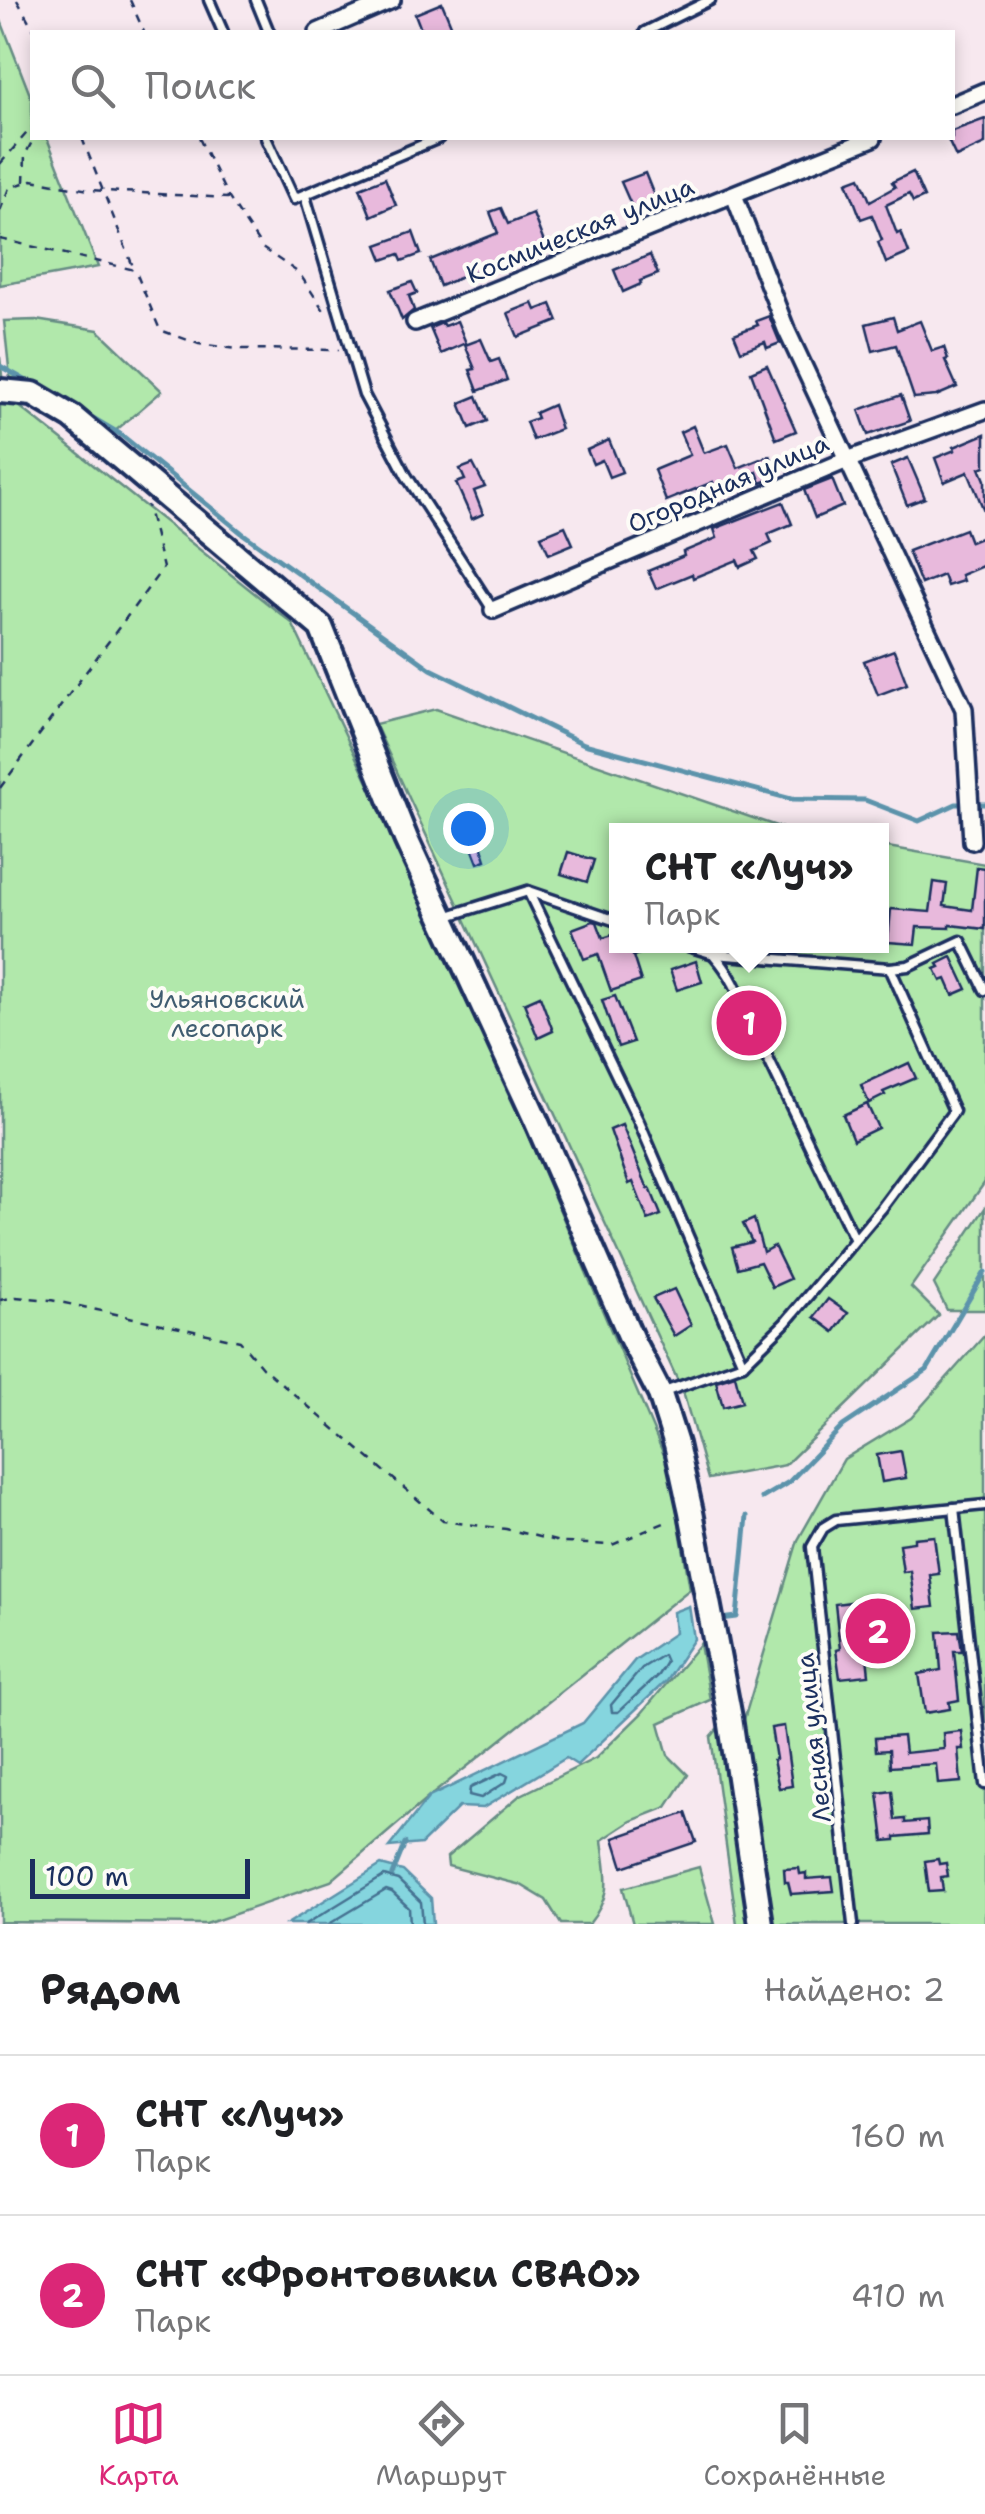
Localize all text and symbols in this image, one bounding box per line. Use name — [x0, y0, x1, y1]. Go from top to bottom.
search box — [30, 30, 955, 140]
icon: search — [65, 58, 120, 113]
text: Поиск — [145, 60, 256, 111]
street label: Космическая улица — [461, 169, 699, 291]
street label: Огородная улица — [622, 425, 834, 541]
your location — [443, 803, 494, 854]
popup — [609, 823, 889, 953]
text: СНТ «Луч» — [644, 841, 854, 892]
text: Парк — [644, 892, 720, 935]
park label: Ульяновский лесопарк — [149, 982, 305, 1045]
pin: 1 — [716, 986, 782, 1060]
pin: 2 — [846, 1594, 910, 1668]
street label: Лесная улица — [787, 1651, 839, 1824]
scale bar — [30, 1854, 250, 1898]
text: 100 m — [45, 1857, 129, 1895]
text: Рядом — [40, 1961, 181, 2017]
text: Найдено: 2 — [764, 1968, 945, 2011]
text: СНТ «Луч» — [135, 2088, 344, 2139]
text: 1 — [65, 2114, 80, 2157]
text: 160 m — [850, 2114, 945, 2157]
text: Парк — [135, 2139, 211, 2182]
text: СНТ «Фронтовики СВАО» — [135, 2248, 641, 2299]
text: 2 — [61, 2274, 84, 2317]
text: 410 m — [851, 2274, 945, 2317]
text: Парк — [135, 2299, 211, 2342]
tab: Карта — [99, 2396, 179, 2494]
tab: Маршрут — [376, 2396, 506, 2494]
tab: Сохранённые — [704, 2396, 886, 2494]

